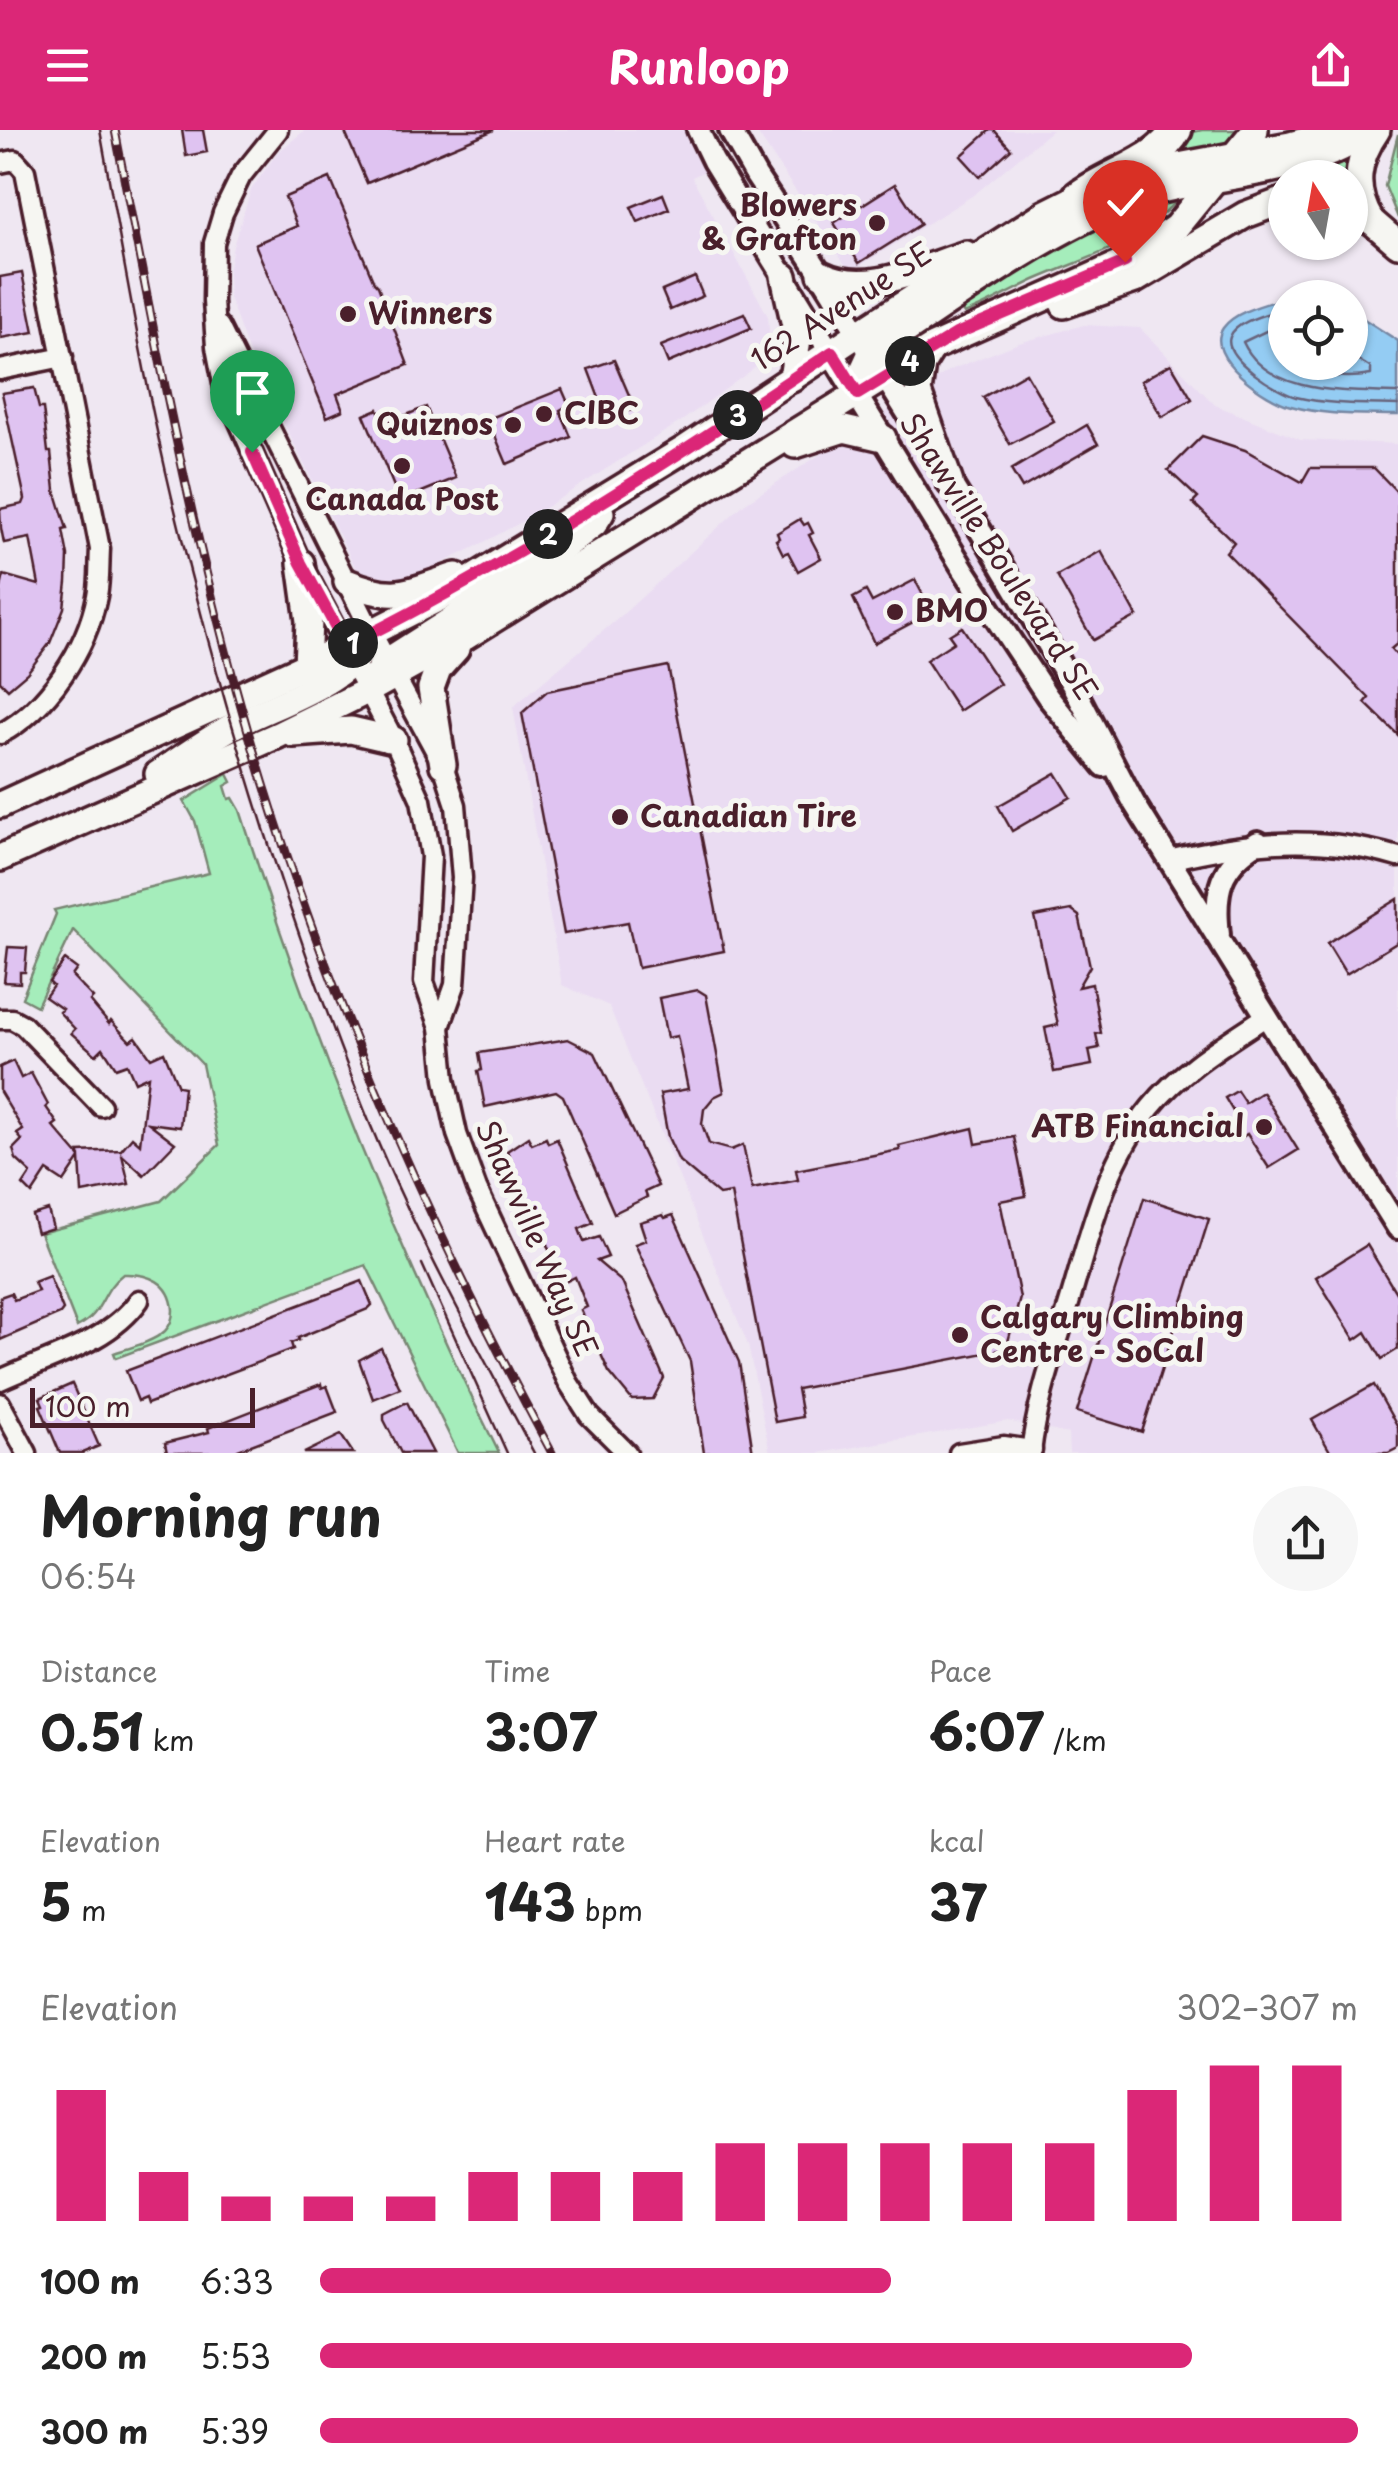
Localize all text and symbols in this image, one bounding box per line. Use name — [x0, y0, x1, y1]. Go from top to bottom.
text: Runloop — [608, 31, 790, 99]
icon: menu — [40, 38, 95, 93]
icon: share — [1303, 38, 1358, 93]
pin — [1083, 160, 1168, 263]
north arrow — [1268, 160, 1368, 260]
map controls — [1268, 160, 1368, 380]
icon: check — [1098, 175, 1153, 230]
place label: Blowers & Grafton — [701, 181, 857, 260]
marker: Blowers & Grafton — [866, 212, 888, 234]
street label: 162 Avenue SE — [741, 229, 940, 380]
button: locate — [1268, 280, 1368, 380]
place label: Winners — [368, 289, 492, 334]
marker: Winners — [337, 303, 359, 325]
pin: 4 — [885, 336, 935, 386]
text: 4 — [900, 339, 920, 382]
pin — [210, 350, 295, 453]
icon: arrive — [225, 365, 280, 420]
place label: CIBC — [564, 389, 639, 434]
pin: 3 — [713, 390, 763, 440]
text: 3 — [729, 393, 747, 436]
place label: Quiznos — [376, 400, 493, 445]
marker: CIBC — [533, 403, 555, 425]
street label: Shawville Boulevard SE — [890, 403, 1110, 709]
marker: Quiznos — [502, 414, 524, 436]
marker: Canada Post — [391, 455, 413, 477]
place label: Canada Post — [305, 475, 499, 520]
pin: 2 — [523, 509, 573, 559]
text: 2 — [538, 512, 558, 555]
place label: BMO — [915, 587, 988, 632]
marker: BMO — [884, 601, 906, 623]
pin: 1 — [328, 618, 378, 668]
text: 1 — [346, 621, 360, 664]
place label: Canadian Tire — [640, 792, 857, 837]
marker: Canadian Tire — [609, 806, 631, 828]
place label: ATB Financial — [1031, 1102, 1244, 1147]
street label: Shawville Way SE — [466, 1112, 611, 1364]
marker: ATB Financial — [1253, 1116, 1275, 1138]
place label: Calgary Climbing Centre - SoCal — [980, 1293, 1244, 1372]
marker: Calgary Climbing Centre - SoCal — [949, 1324, 971, 1346]
scale bar — [30, 1383, 255, 1428]
text: 100 m — [45, 1384, 131, 1427]
text: Morning run — [40, 1473, 382, 1556]
button: share — [1253, 1486, 1358, 1591]
text: 06:54 — [40, 1552, 137, 1600]
text: Distance — [40, 1649, 158, 1692]
text: Time — [484, 1649, 551, 1692]
text: Pace — [929, 1649, 992, 1692]
text: 0.51 — [40, 1692, 143, 1768]
text: 3:07 — [484, 1692, 597, 1768]
text: 6:07 — [929, 1692, 1044, 1768]
text: km — [143, 1718, 195, 1761]
text: /km — [1044, 1718, 1107, 1761]
text: Elevation — [40, 1819, 161, 1862]
text: Heart rate — [484, 1819, 626, 1862]
text: kcal — [929, 1819, 985, 1862]
text: 5 — [40, 1862, 72, 1938]
text: 143 — [484, 1862, 576, 1938]
text: 37 — [929, 1862, 987, 1938]
text: m — [72, 1888, 107, 1931]
text: bpm — [576, 1888, 643, 1931]
text: Elevation — [40, 1983, 178, 2031]
text: 302–307 m — [1176, 1983, 1358, 2031]
text: 100 m — [40, 2257, 140, 2305]
text: 6:33 — [200, 2257, 274, 2305]
text: 200 m — [40, 2332, 147, 2380]
text: 5:53 — [200, 2332, 271, 2380]
text: 300 m — [40, 2407, 148, 2455]
text: 5:39 — [200, 2407, 269, 2455]

